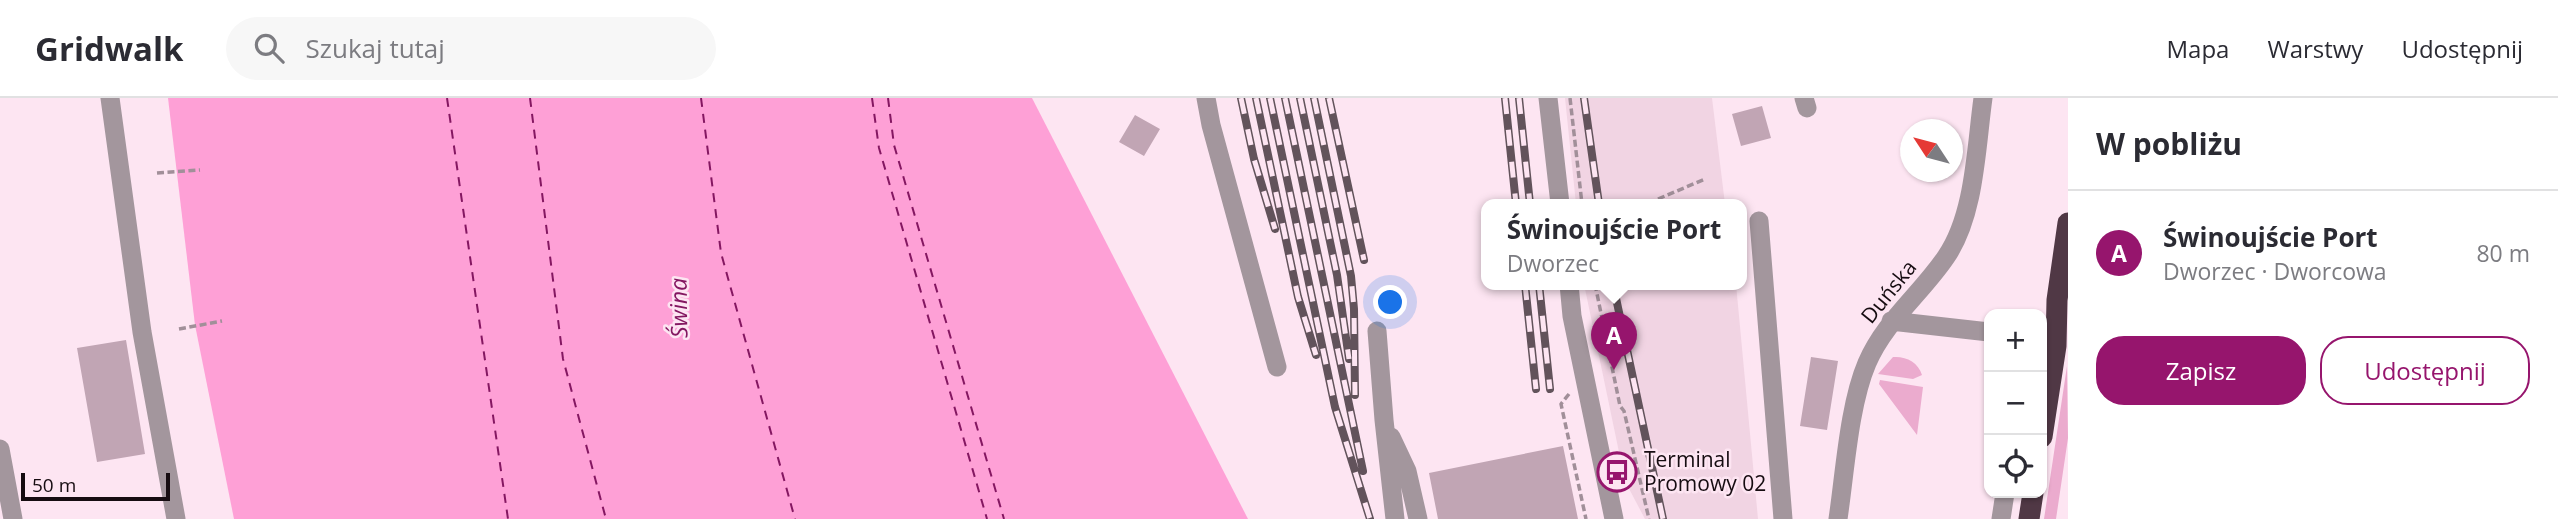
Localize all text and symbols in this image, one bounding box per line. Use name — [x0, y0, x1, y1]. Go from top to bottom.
search box — [226, 17, 716, 80]
text: Gridwalk — [35, 26, 184, 71]
icon: search — [250, 29, 288, 67]
text: Szukaj tutaj — [306, 30, 445, 66]
text: Mapa — [2167, 32, 2229, 65]
text: Warstwy — [2267, 32, 2363, 65]
text: Udostępnij — [2401, 32, 2523, 65]
north arrow — [1900, 119, 1963, 182]
text: W pobliżu — [2096, 123, 2242, 164]
popup — [1481, 199, 1747, 290]
text: Świnoujście Port — [1507, 211, 1721, 247]
text: Świnoujście Port — [2163, 219, 2378, 255]
text: A — [2111, 237, 2127, 269]
text: 80 m — [2476, 237, 2530, 269]
text: Dworzec — [1507, 247, 1599, 279]
street label: Duńska — [1854, 254, 1922, 329]
text: Dworzec · Dworcowa — [2163, 255, 2387, 287]
water label: Świna — [661, 278, 695, 338]
your location — [1373, 285, 1407, 319]
map controls — [1984, 309, 2047, 498]
button: + — [1984, 309, 2047, 372]
pin: A — [1591, 312, 1637, 370]
button: Zapisz — [2096, 336, 2306, 405]
button: Udostępnij — [2320, 336, 2530, 405]
button: − — [1984, 372, 2047, 435]
button: locate — [1984, 435, 2047, 498]
place label: Terminal Promowy 02 — [1644, 445, 1766, 497]
bus stop icon: Terminal Promowy 02 — [1596, 451, 1638, 493]
scale bar — [21, 470, 170, 502]
text: 50 m — [32, 472, 76, 498]

